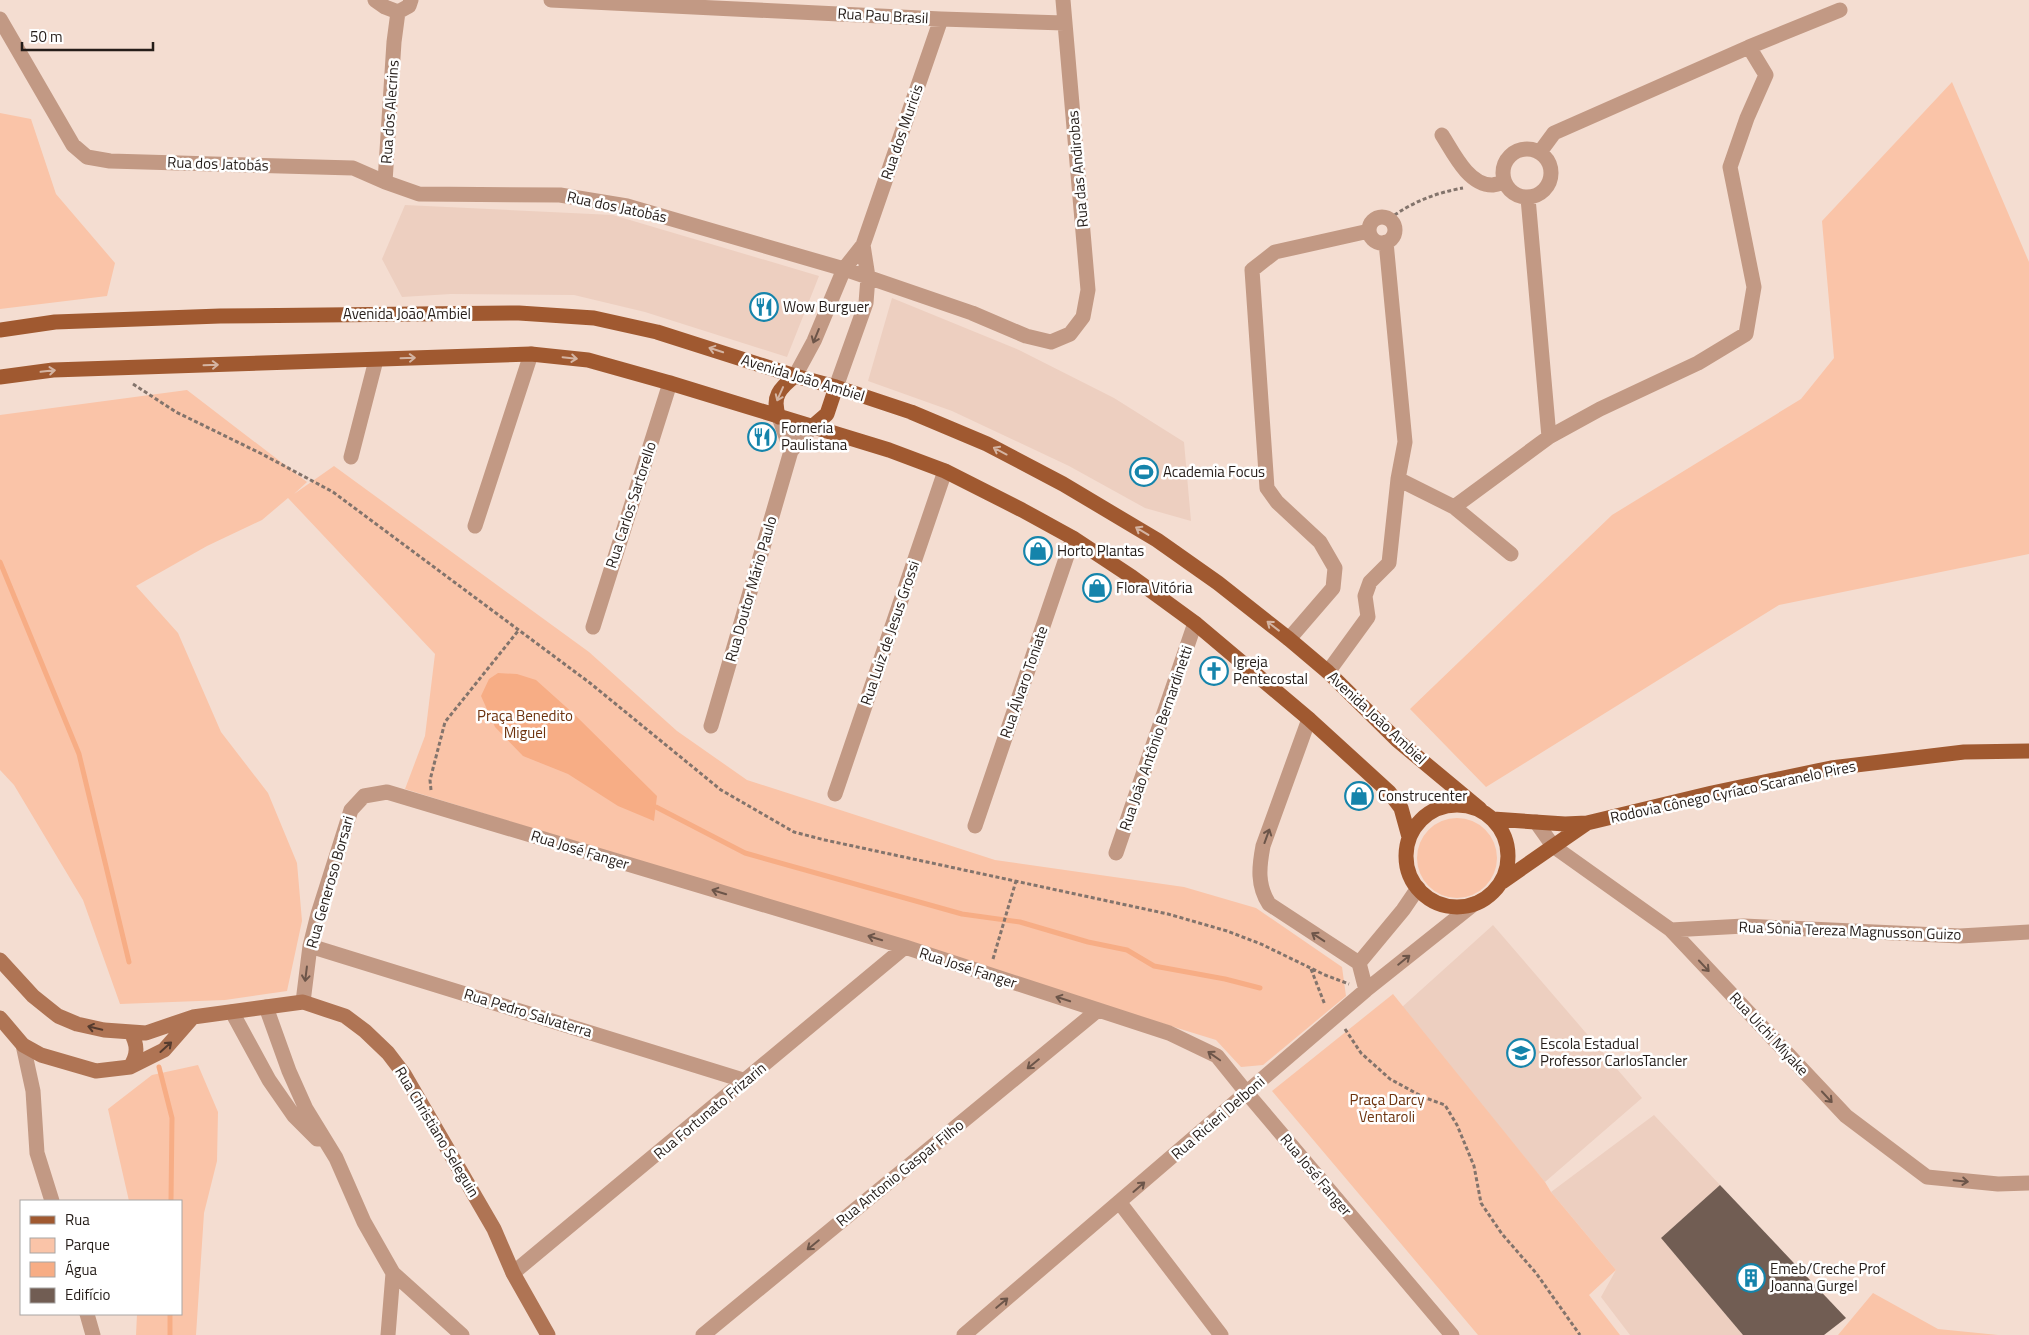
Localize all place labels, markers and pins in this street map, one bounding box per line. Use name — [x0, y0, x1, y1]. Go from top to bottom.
restaurant icon: Wow Burguer — [749, 292, 779, 322]
place label: Wow Burguer — [783, 295, 869, 318]
place label: Forneria Paulistana — [781, 416, 848, 456]
restaurant icon: Forneria Paulistana — [747, 422, 777, 452]
sports icon: Academia Focus — [1129, 457, 1159, 487]
place label: Academia Focus — [1163, 460, 1265, 483]
shop icon: Horto Plantas — [1023, 536, 1053, 566]
place label: Horto Plantas — [1057, 539, 1144, 562]
shop icon: Flora Vitória — [1082, 573, 1112, 603]
place label: Flora Vitória — [1116, 576, 1193, 599]
place label: Igreja Pentecostal — [1233, 650, 1308, 690]
church icon: Igreja Pentecostal — [1199, 656, 1229, 686]
shop icon: Construcenter — [1344, 781, 1374, 811]
place label: Construcenter — [1378, 784, 1467, 807]
place label: Escola Estadual Professor CarlosTancler — [1540, 1032, 1687, 1072]
school or university icon: Escola Estadual Professor CarlosTancler — [1506, 1038, 1536, 1068]
place label: Emeb/Creche Prof Joanna Gurgel — [1770, 1257, 1885, 1297]
building icon: Emeb/Creche Prof Joanna Gurgel — [1736, 1263, 1766, 1293]

